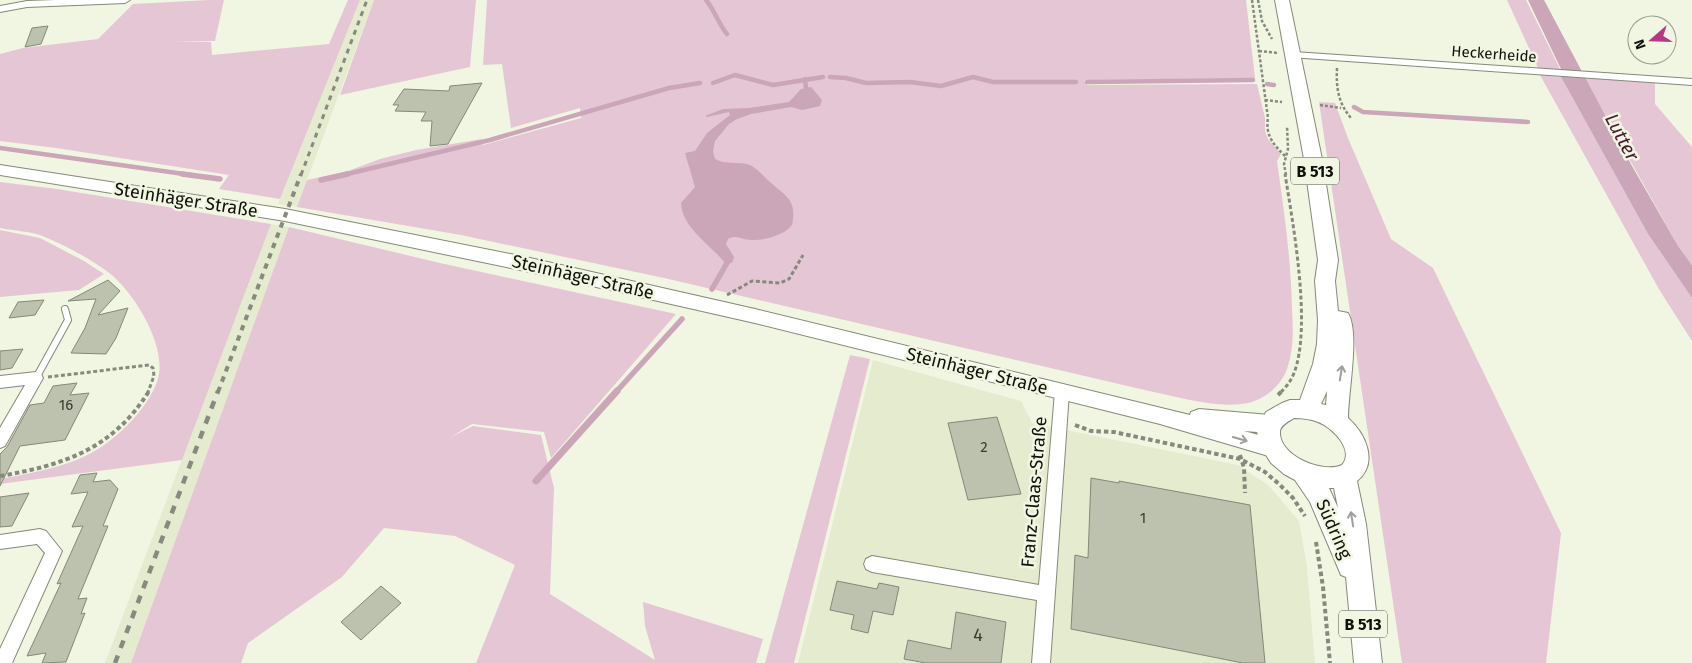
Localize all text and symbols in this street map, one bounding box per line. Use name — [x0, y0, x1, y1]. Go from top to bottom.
north arrow — [1627, 15, 1677, 65]
text: N — [1631, 37, 1650, 52]
street label: Heckerheide — [1451, 42, 1537, 66]
water label: Lutter — [1600, 109, 1644, 165]
road number: B 513 — [1291, 158, 1339, 185]
street label: Steinhäger Straße — [113, 178, 259, 222]
street label: Steinhäger Straße — [510, 250, 656, 304]
street label: Steinhäger Straße — [904, 343, 1050, 399]
one-way arrow — [1336, 366, 1346, 382]
house number: 16 — [59, 396, 73, 414]
street label: Franz-Claas-Straße — [1016, 416, 1052, 568]
one-way arrow — [1232, 434, 1248, 444]
house number: 2 — [980, 438, 988, 456]
street label: Südring — [1311, 496, 1357, 563]
house number: 1 — [1140, 509, 1146, 527]
one-way arrow — [1346, 512, 1356, 528]
road number: B 513 — [1339, 610, 1387, 638]
house number: 4 — [973, 624, 983, 646]

